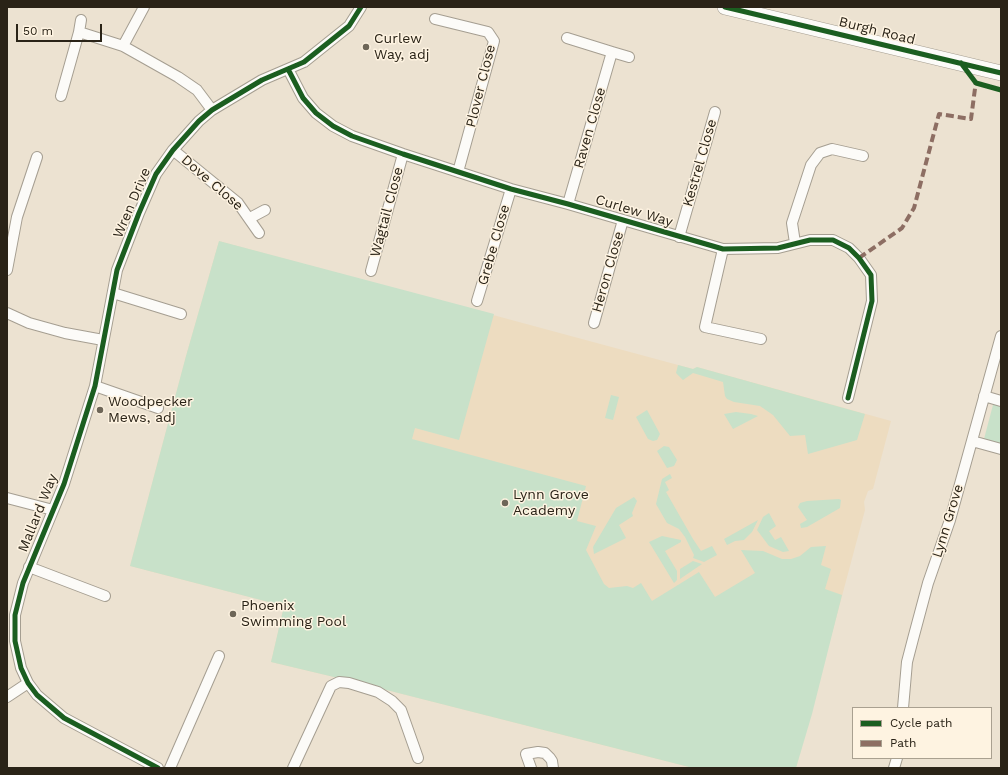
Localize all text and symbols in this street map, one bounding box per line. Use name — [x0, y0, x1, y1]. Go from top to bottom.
street label: Burgh Road — [837, 13, 917, 49]
scale bar — [18, 16, 104, 42]
text: 50 m — [23, 24, 53, 38]
place label: Curlew Way, adj — [374, 31, 430, 64]
marker: Curlew Way, adj — [361, 42, 371, 52]
street label: Plover Close — [463, 43, 499, 129]
street label: Raven Close — [570, 86, 610, 170]
street label: Kestrel Close — [679, 117, 721, 209]
street label: Dove Close — [178, 152, 246, 214]
street label: Wren Drive — [110, 165, 154, 241]
street label: Wagtail Close — [367, 165, 407, 259]
street label: Curlew Way — [593, 191, 675, 231]
street label: Grebe Close — [474, 203, 514, 287]
street label: Heron Close — [588, 230, 628, 314]
place label: Woodpecker Mews, adj — [108, 394, 193, 426]
marker: Woodpecker Mews, adj — [95, 405, 105, 415]
street label: Mallard Way — [15, 471, 61, 555]
street label: Lynn Grove — [929, 482, 967, 560]
place label: Lynn Grove Academy — [513, 487, 589, 520]
marker: Lynn Grove Academy — [500, 498, 510, 508]
place label: Phoenix Swimming Pool — [241, 598, 346, 630]
marker: Phoenix Swimming Pool — [228, 609, 238, 619]
legend — [852, 707, 992, 759]
text: Cycle path — [890, 716, 952, 730]
text: Path — [890, 736, 916, 750]

